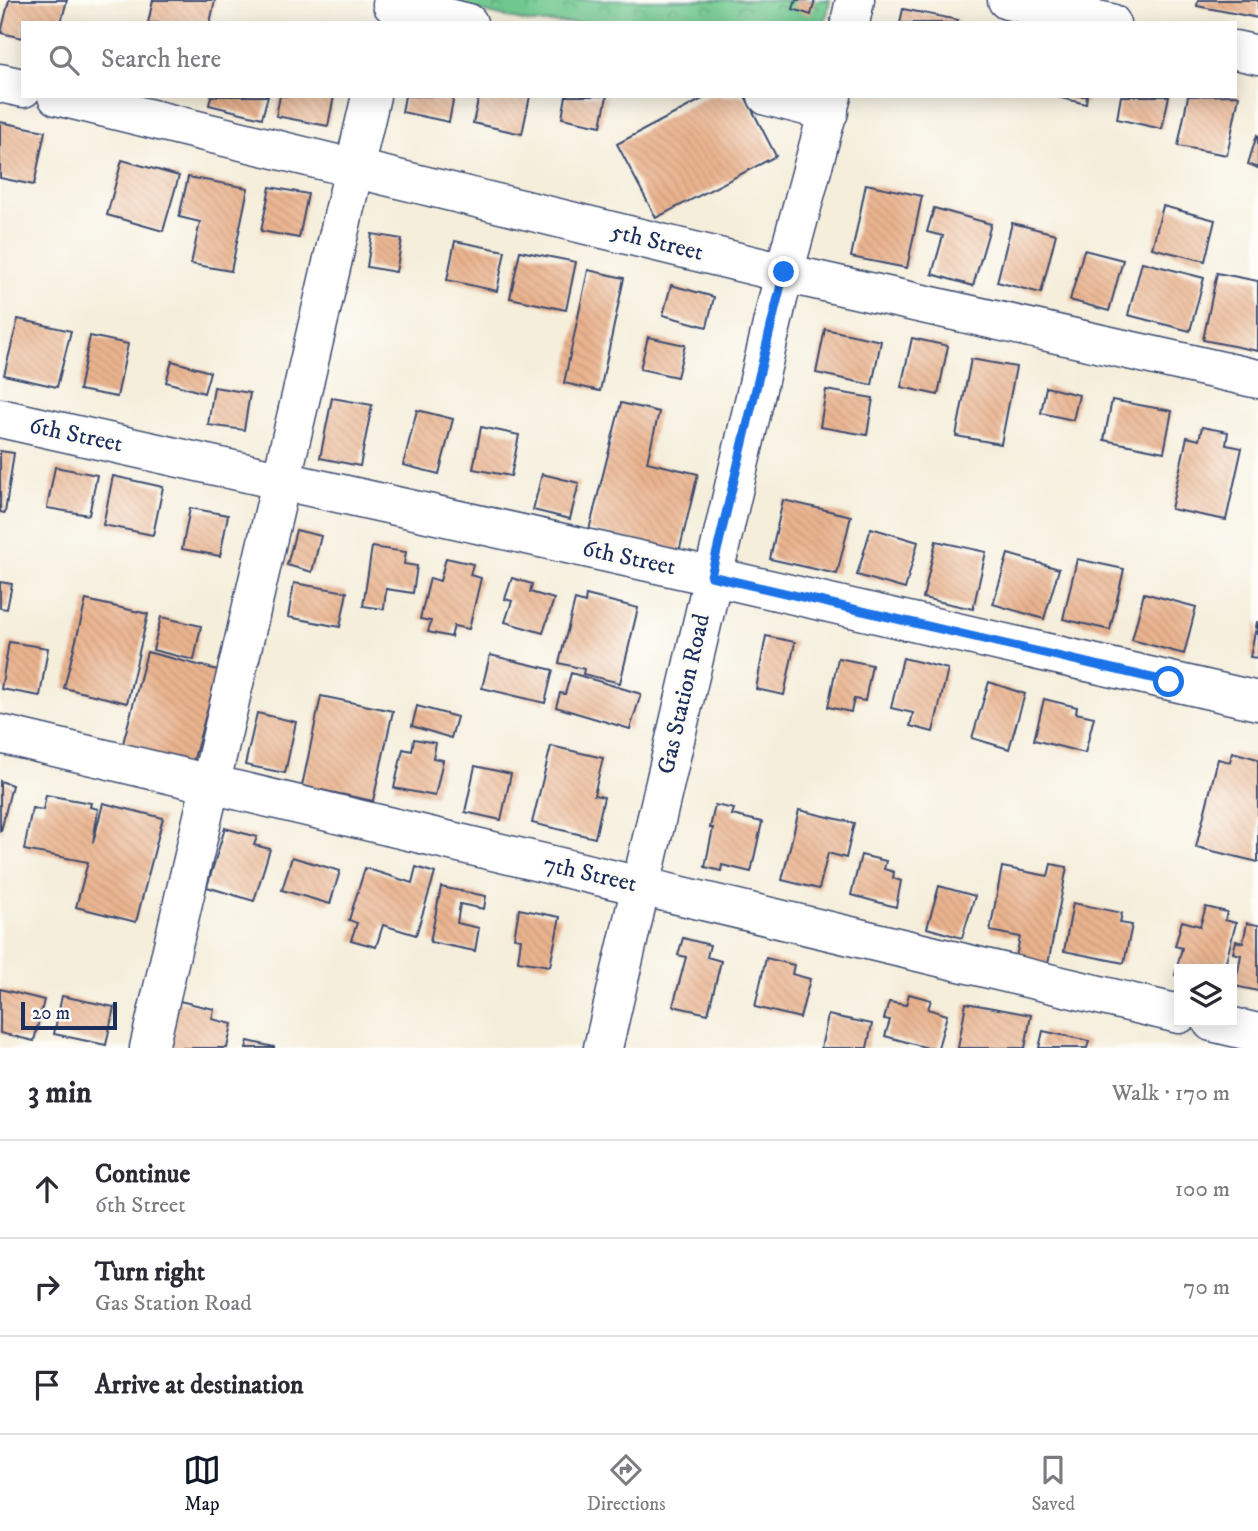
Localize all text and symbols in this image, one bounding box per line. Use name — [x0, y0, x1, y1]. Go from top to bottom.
search box — [21, 21, 1237, 98]
icon: search — [45, 41, 83, 79]
text: Search here — [101, 43, 221, 76]
street label: 5th Street — [608, 216, 707, 268]
route end — [768, 256, 799, 287]
street label: 6th Street — [27, 410, 126, 460]
street label: 6th Street — [580, 533, 679, 583]
street label: Gas Station Road — [651, 611, 717, 777]
route start — [1153, 666, 1184, 697]
street label: 7th Street — [540, 849, 640, 899]
map controls — [1174, 964, 1237, 1027]
button: layers — [1174, 964, 1237, 1027]
scale bar — [21, 999, 117, 1031]
text: 20 m — [32, 1002, 70, 1025]
text: 3 min — [28, 1075, 92, 1112]
text: Walk · 170 m — [1112, 1079, 1230, 1108]
text: Continue — [95, 1158, 190, 1191]
icon: ahead — [28, 1170, 66, 1208]
text: 100 m — [1175, 1175, 1230, 1204]
text: 6th Street — [95, 1191, 186, 1220]
text: Turn right — [95, 1256, 205, 1289]
icon: right — [28, 1268, 66, 1306]
text: 70 m — [1183, 1273, 1230, 1302]
text: Gas Station Road — [95, 1289, 252, 1318]
icon: arrive — [28, 1366, 66, 1404]
text: Arrive at destination — [95, 1369, 304, 1402]
tab: Map — [183, 1451, 221, 1516]
tab: Directions — [587, 1451, 666, 1516]
tab: Saved — [1031, 1451, 1075, 1516]

